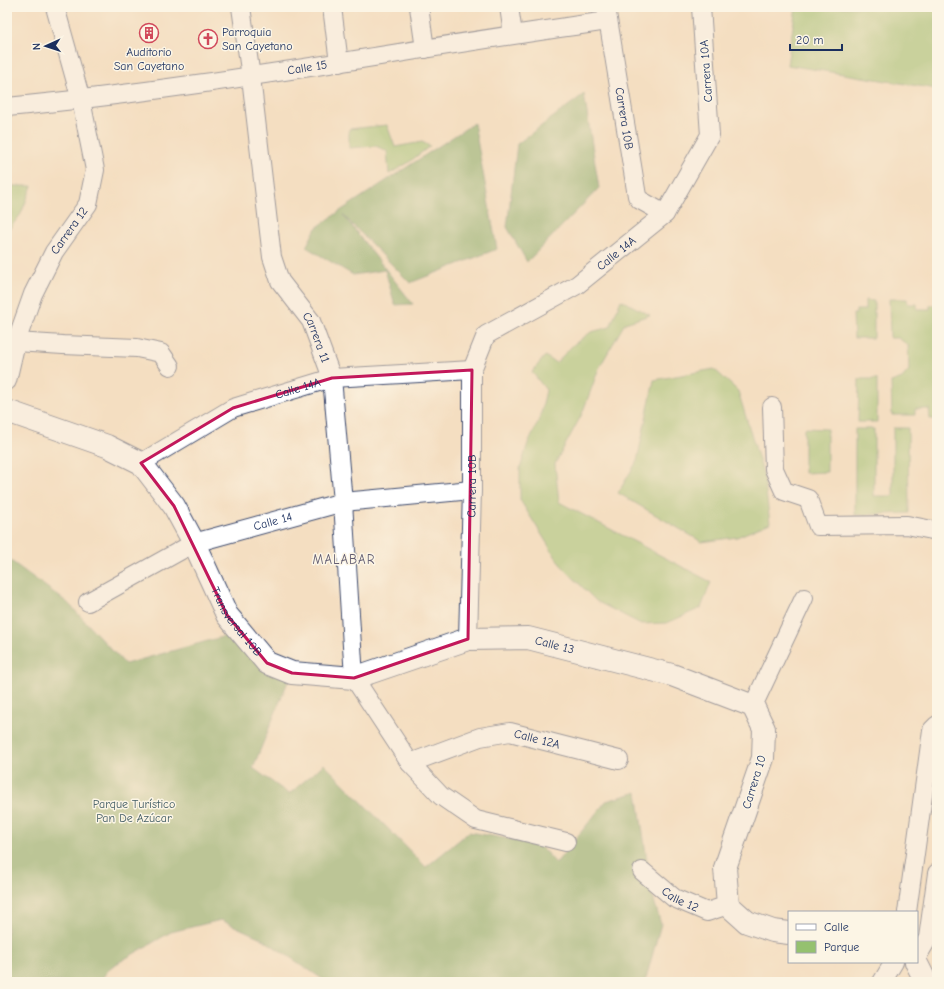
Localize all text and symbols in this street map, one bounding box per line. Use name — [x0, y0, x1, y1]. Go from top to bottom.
building icon: Auditorio San Cayetano — [138, 22, 160, 44]
place label: Parroquia San Cayetano — [222, 25, 292, 53]
north arrow — [26, 26, 66, 66]
scale bar — [790, 26, 842, 52]
church icon: Parroquia San Cayetano — [197, 28, 219, 50]
text: 20 m — [796, 33, 824, 47]
street label: Carrera 10A — [697, 39, 715, 103]
text: N — [30, 43, 43, 50]
place label: Auditorio San Cayetano — [114, 45, 184, 73]
street label: Calle 15 — [286, 57, 328, 77]
street label: Carrera 10B — [612, 86, 636, 151]
street label: Carrera 12 — [48, 204, 91, 257]
street label: Calle 14A — [594, 233, 639, 273]
street label: Carrera 11 — [300, 309, 333, 365]
street label: Calle 14A — [274, 375, 322, 402]
street label: Carrera 10B — [464, 454, 479, 518]
street label: Calle 14 — [252, 509, 294, 533]
district label: MALABAR — [313, 552, 375, 567]
street label: Transversal 10B — [208, 585, 265, 659]
street label: Calle 13 — [534, 633, 576, 657]
street label: Calle 12A — [513, 726, 562, 752]
street label: Carrera 10 — [739, 753, 769, 811]
park label: Parque Turístico Pan De Azúcar — [93, 797, 175, 825]
street label: Calle 12 — [659, 884, 701, 915]
legend — [788, 911, 918, 963]
text: Calle — [824, 920, 849, 934]
text: Parque — [824, 940, 859, 954]

